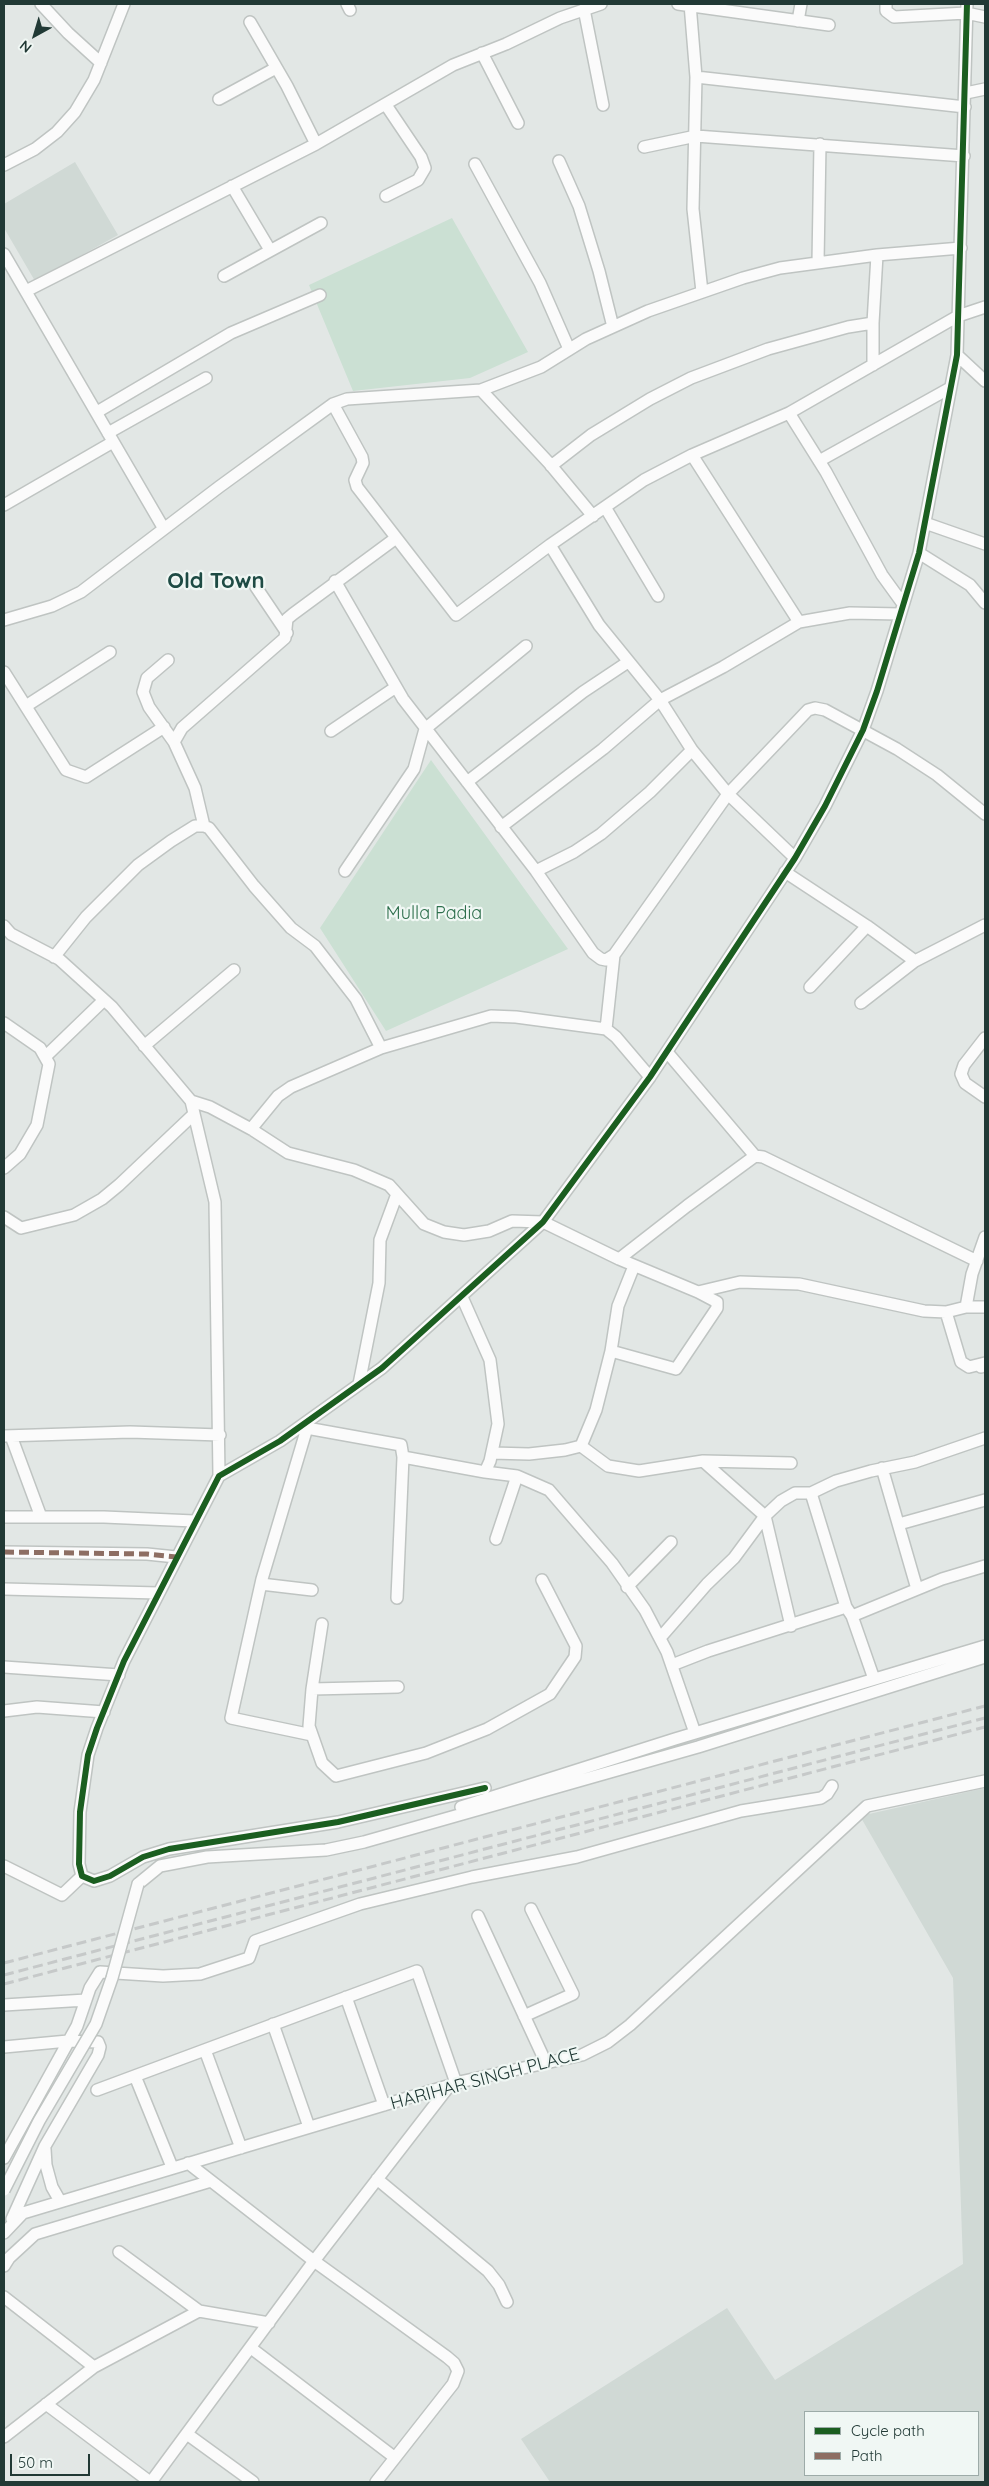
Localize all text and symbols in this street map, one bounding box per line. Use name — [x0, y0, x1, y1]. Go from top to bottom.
north arrow — [10, 10, 60, 60]
text: N — [16, 36, 35, 57]
district label: Old Town — [167, 568, 265, 594]
park label: Mulla Padia — [386, 903, 482, 925]
street label: HARIHAR SINGH PLACE — [388, 2043, 582, 2115]
legend — [804, 2411, 979, 2476]
text: Cycle path — [851, 2421, 925, 2440]
scale bar — [12, 2444, 92, 2476]
text: Path — [851, 2446, 883, 2465]
text: 50 m — [18, 2453, 53, 2472]

